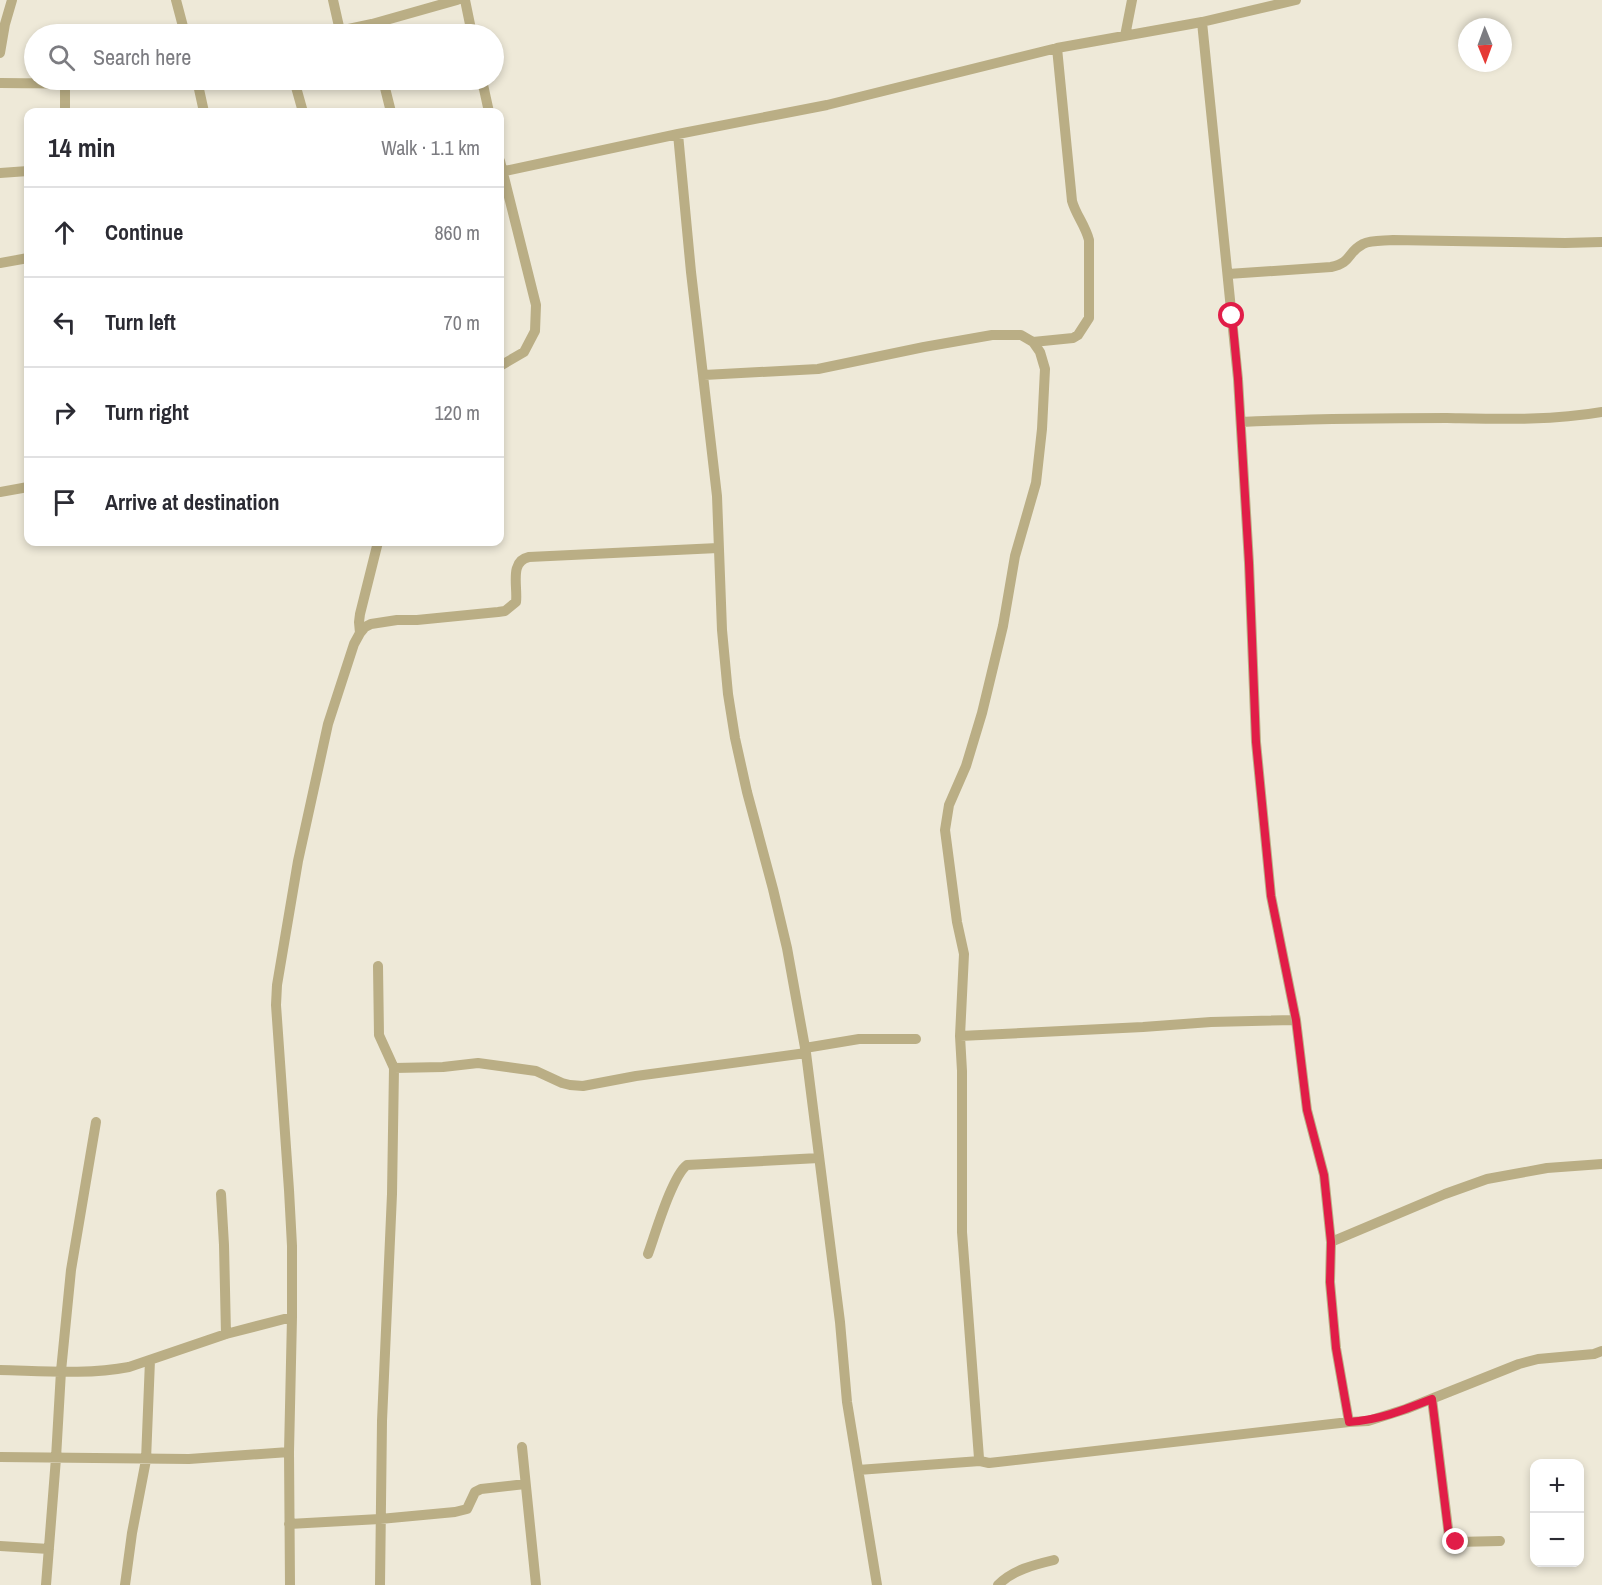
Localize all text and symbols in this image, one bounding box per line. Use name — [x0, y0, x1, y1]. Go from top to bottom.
north arrow — [1458, 18, 1512, 72]
search box — [24, 24, 504, 90]
icon: search — [45, 41, 78, 74]
text: Search here — [93, 42, 191, 72]
text: 14 min — [48, 130, 116, 165]
text: Walk · 1.1 km — [381, 134, 480, 161]
icon: ahead — [48, 216, 81, 249]
text: Continue — [105, 217, 183, 247]
text: 860 m — [434, 219, 480, 246]
route start — [1218, 302, 1244, 328]
icon: left — [48, 306, 81, 339]
text: Turn left — [105, 307, 176, 337]
text: 70 m — [444, 309, 480, 336]
icon: right — [48, 396, 81, 429]
text: Turn right — [105, 397, 189, 427]
text: 120 m — [434, 399, 480, 426]
icon: arrive — [48, 486, 81, 519]
text: Arrive at destination — [105, 487, 279, 517]
map controls — [1530, 1459, 1584, 1567]
button: + — [1530, 1459, 1584, 1513]
button: − — [1530, 1513, 1584, 1567]
route end — [1442, 1528, 1468, 1554]

